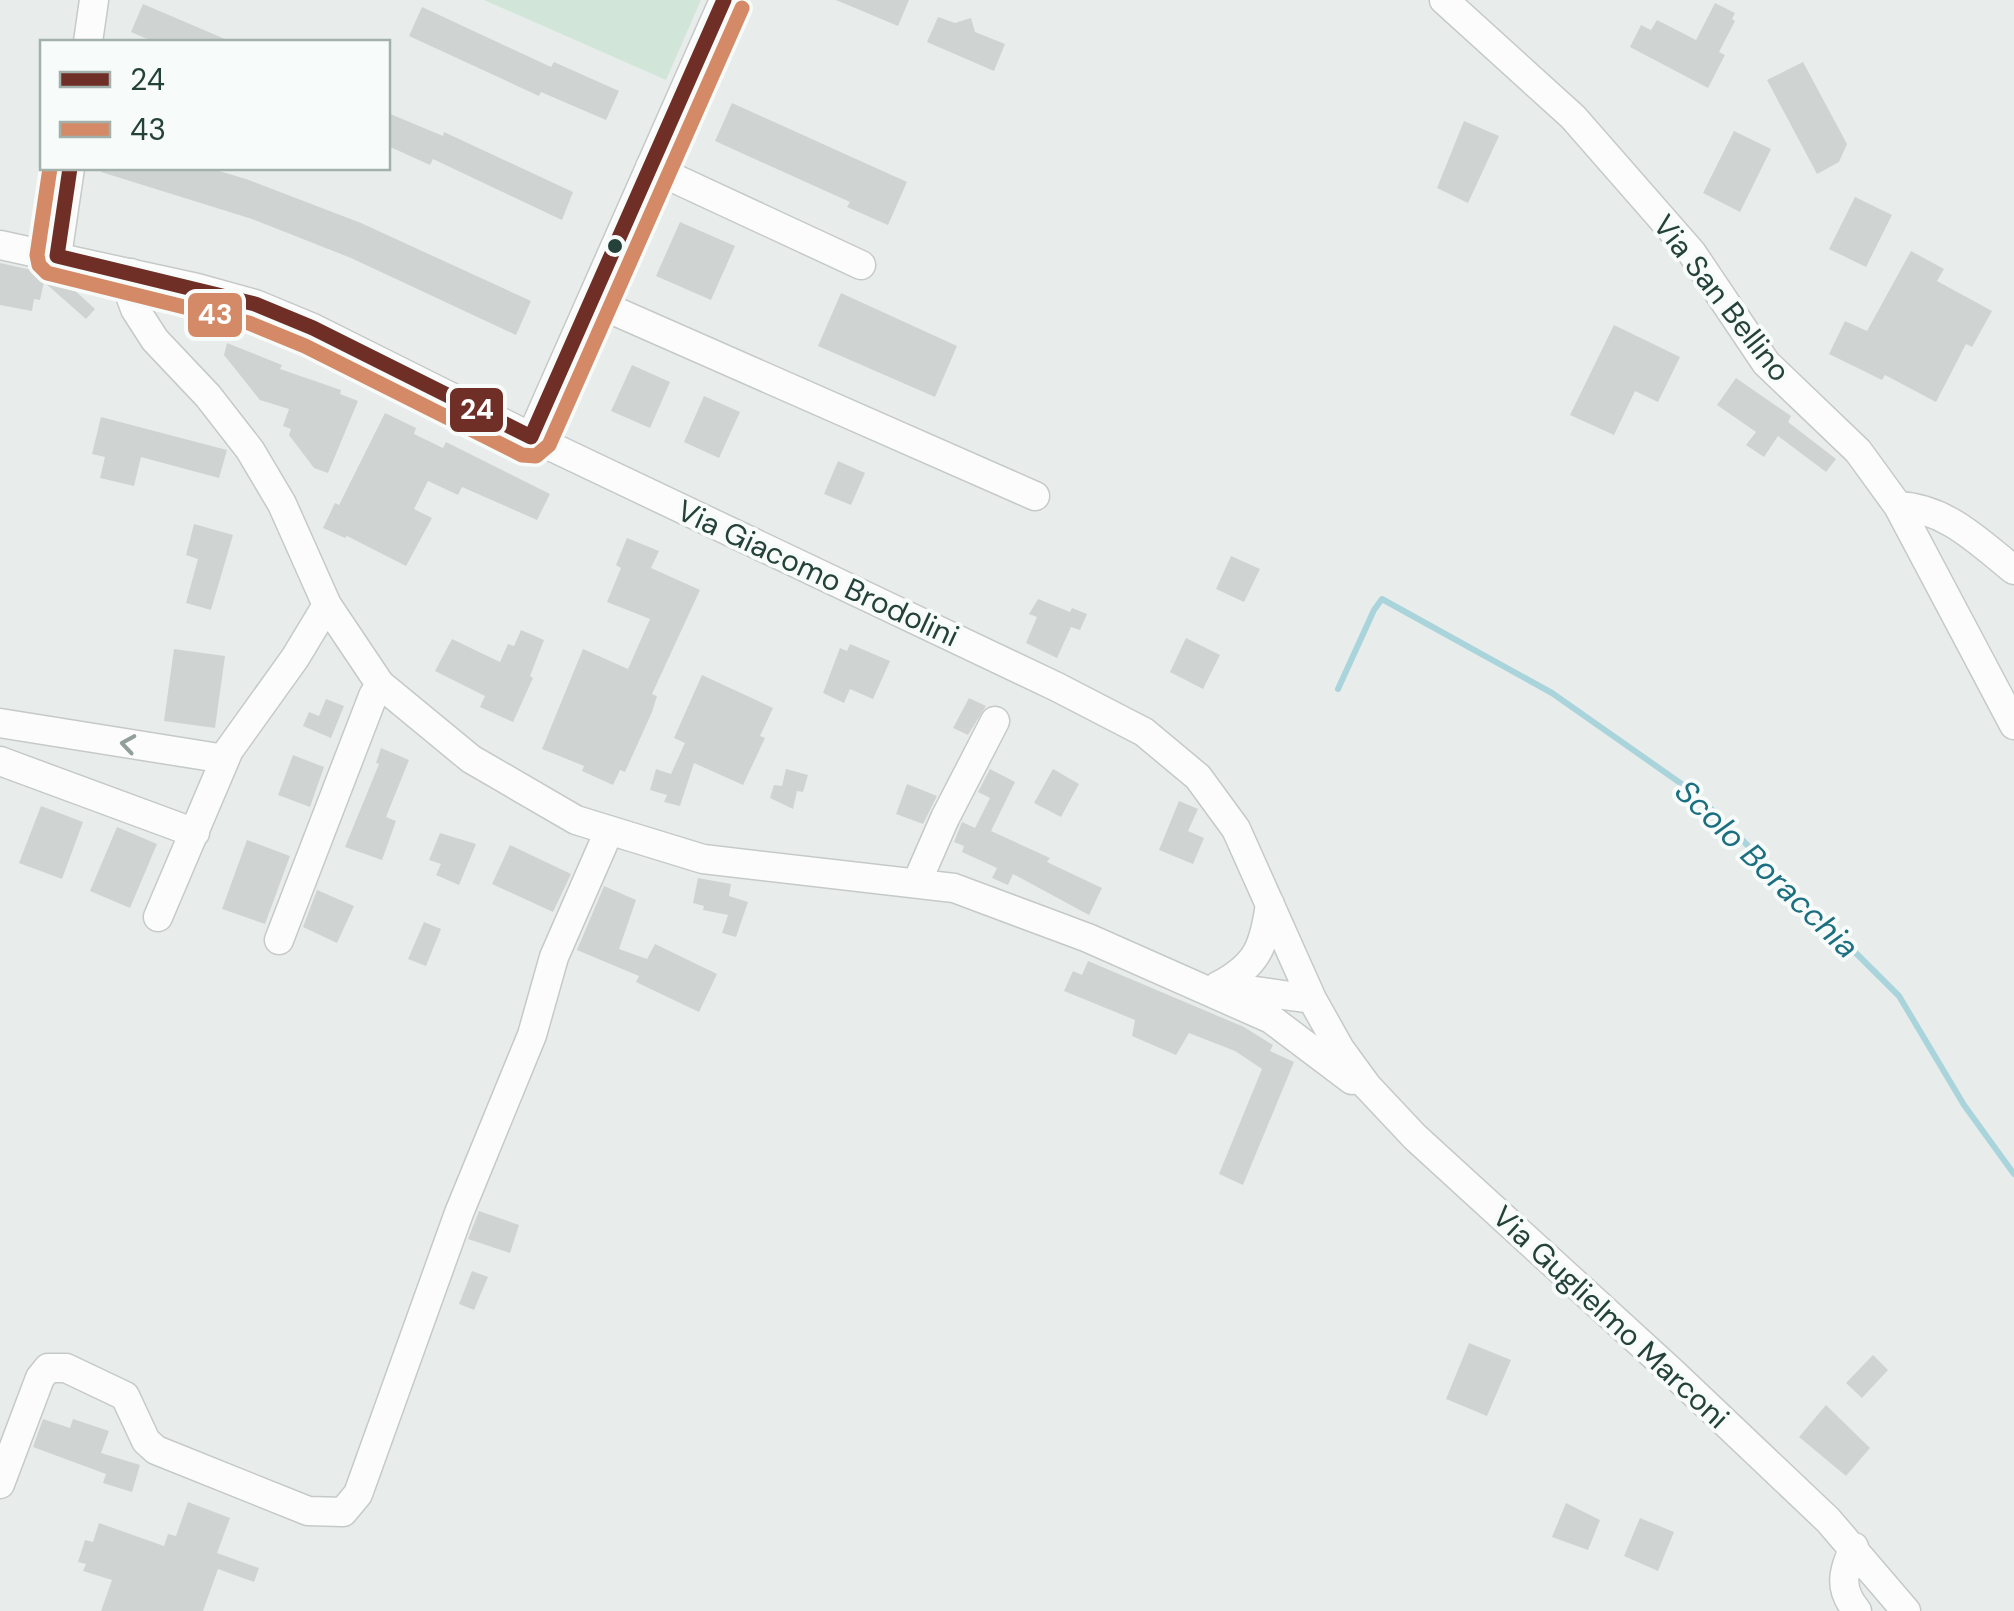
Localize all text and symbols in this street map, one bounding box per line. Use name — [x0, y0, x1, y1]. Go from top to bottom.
legend — [40, 40, 390, 170]
text: 24 — [130, 60, 165, 99]
text: 43 — [130, 110, 166, 149]
street label: Via San Bellino — [1645, 207, 1799, 389]
unlabelled marker — [605, 236, 625, 256]
line badge: 43 — [186, 291, 244, 339]
text: 43 — [197, 296, 233, 333]
line badge: 24 — [448, 386, 505, 434]
text: 24 — [460, 391, 494, 428]
street label: Via Giacomo Brodolini — [671, 491, 965, 655]
one-way arrow — [120, 734, 137, 755]
water label: Scolo Boracchia — [1666, 771, 1868, 967]
street label: Via Guglielmo Marconi — [1484, 1197, 1738, 1437]

